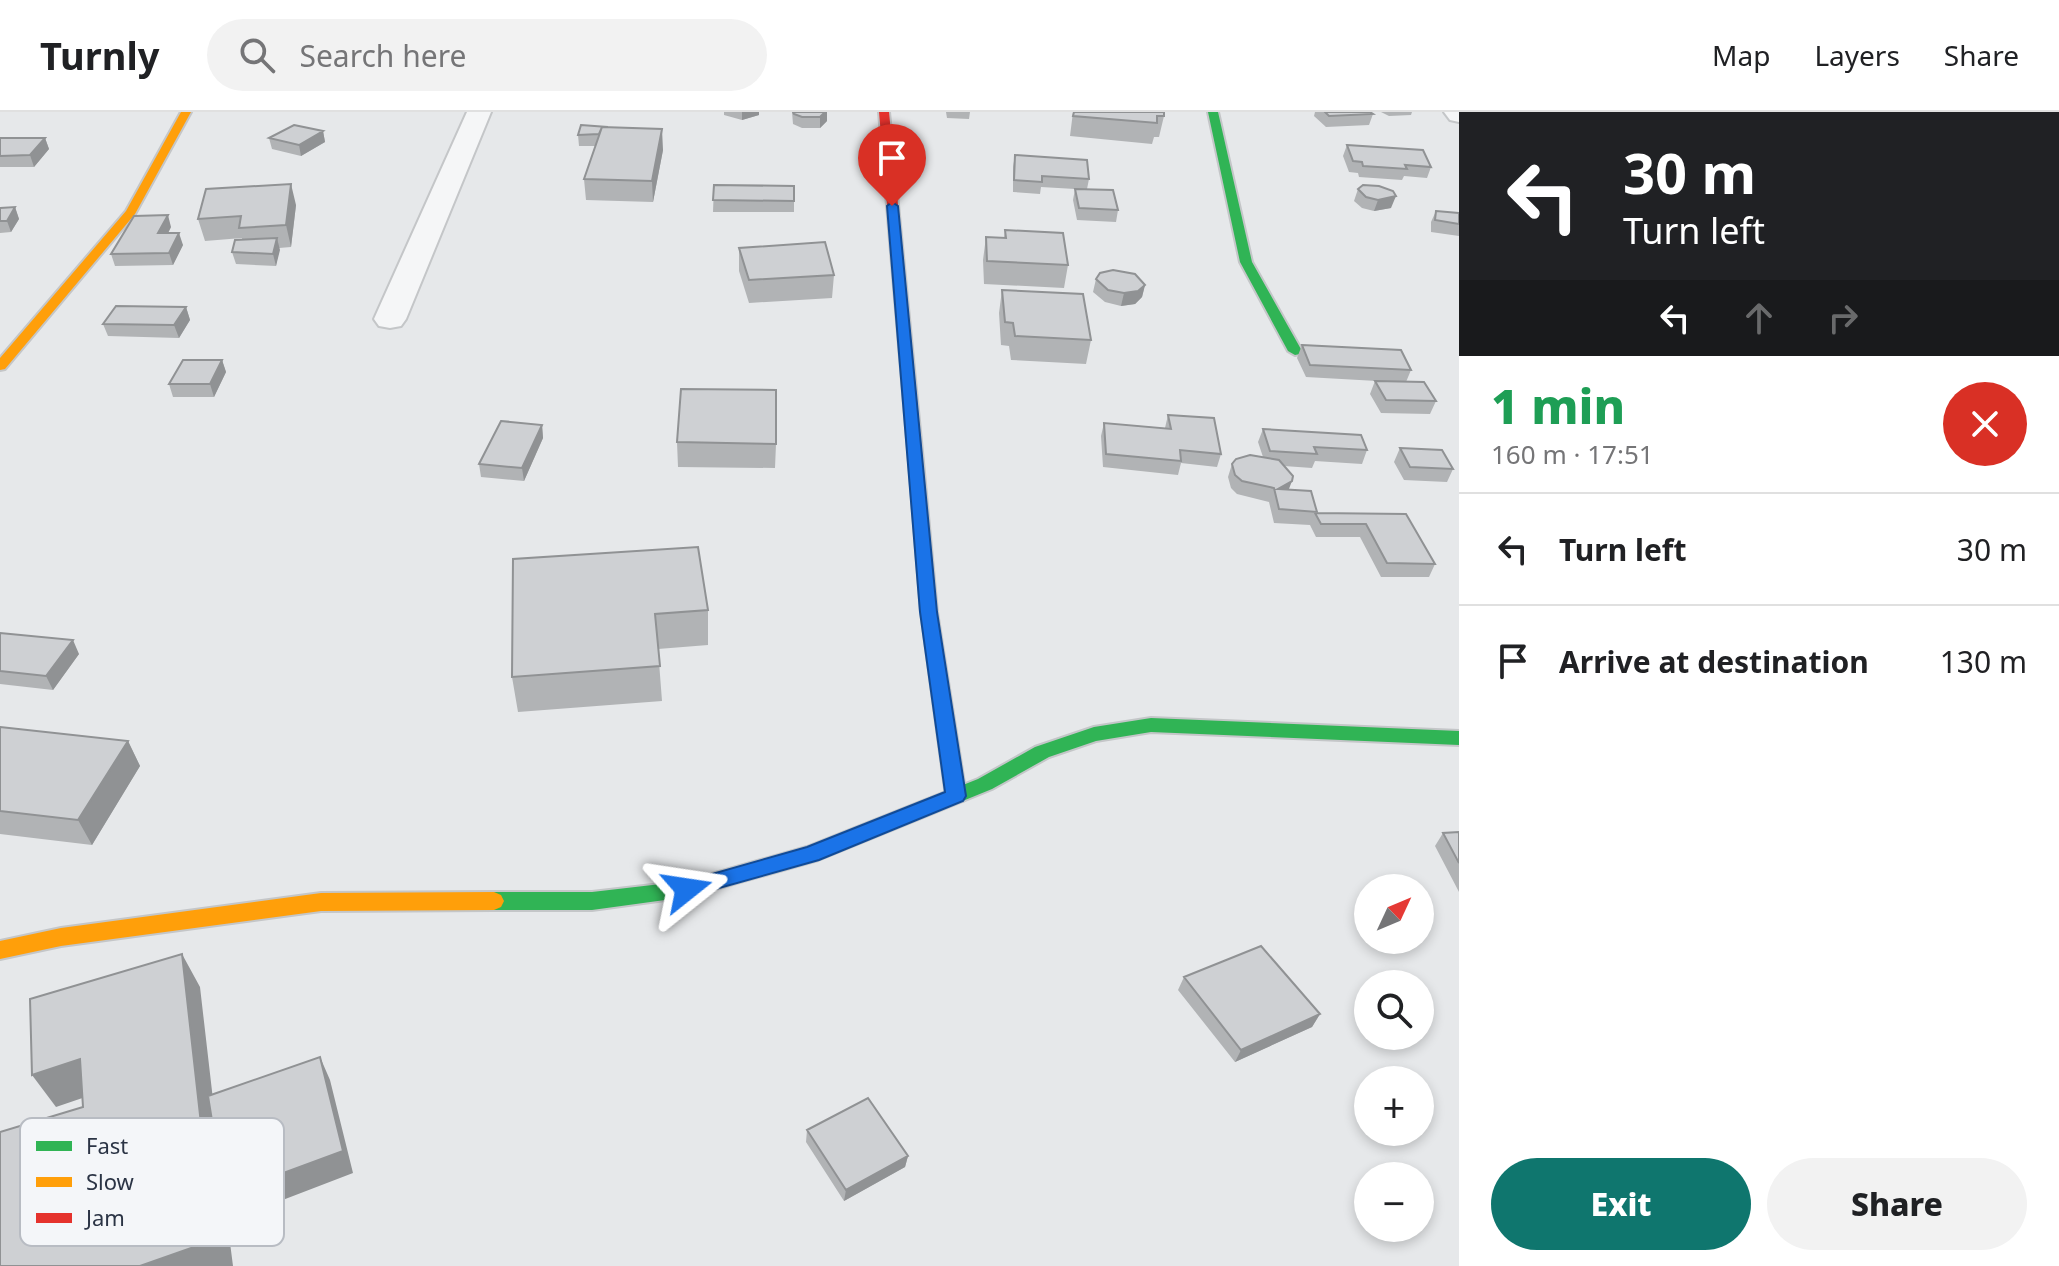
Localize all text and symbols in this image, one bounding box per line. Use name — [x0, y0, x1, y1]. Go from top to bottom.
search box — [207, 19, 767, 91]
text: Turnly — [40, 29, 159, 81]
icon: search — [235, 33, 279, 77]
text: Search here — [299, 35, 466, 76]
text: Map — [1712, 36, 1770, 74]
text: Layers — [1814, 36, 1900, 74]
text: Share — [1944, 36, 2019, 74]
pin — [858, 124, 926, 206]
text: 30 m — [1623, 134, 1756, 210]
icon: arrive — [870, 136, 914, 180]
icon: left — [1491, 144, 1595, 248]
text: Turn left — [1623, 206, 1765, 255]
icon: left — [1653, 296, 1697, 340]
icon: ahead — [1737, 296, 1781, 340]
icon: right — [1821, 296, 1865, 340]
text: 1 min — [1491, 373, 1625, 438]
button: close — [1943, 382, 2027, 466]
text: 160 m · 17:51 — [1491, 436, 1654, 472]
icon: left — [1491, 527, 1535, 571]
text: Turn left — [1559, 529, 1687, 570]
text: 30 m — [1957, 529, 2027, 570]
icon: arrive — [1491, 639, 1535, 683]
text: Arrive at destination — [1559, 641, 1869, 682]
text: 130 m — [1940, 641, 2027, 682]
position arrow — [645, 847, 729, 931]
north arrow — [1354, 874, 1434, 954]
map controls — [1354, 874, 1434, 1242]
button: search — [1354, 970, 1434, 1050]
button: + — [1354, 1066, 1434, 1146]
legend — [20, 1118, 284, 1246]
text: Fast — [86, 1130, 128, 1160]
button: Exit — [1491, 1158, 1751, 1250]
button: Share — [1767, 1158, 2027, 1250]
button: − — [1354, 1162, 1434, 1242]
text: Slow — [86, 1166, 135, 1196]
text: Jam — [84, 1202, 125, 1232]

